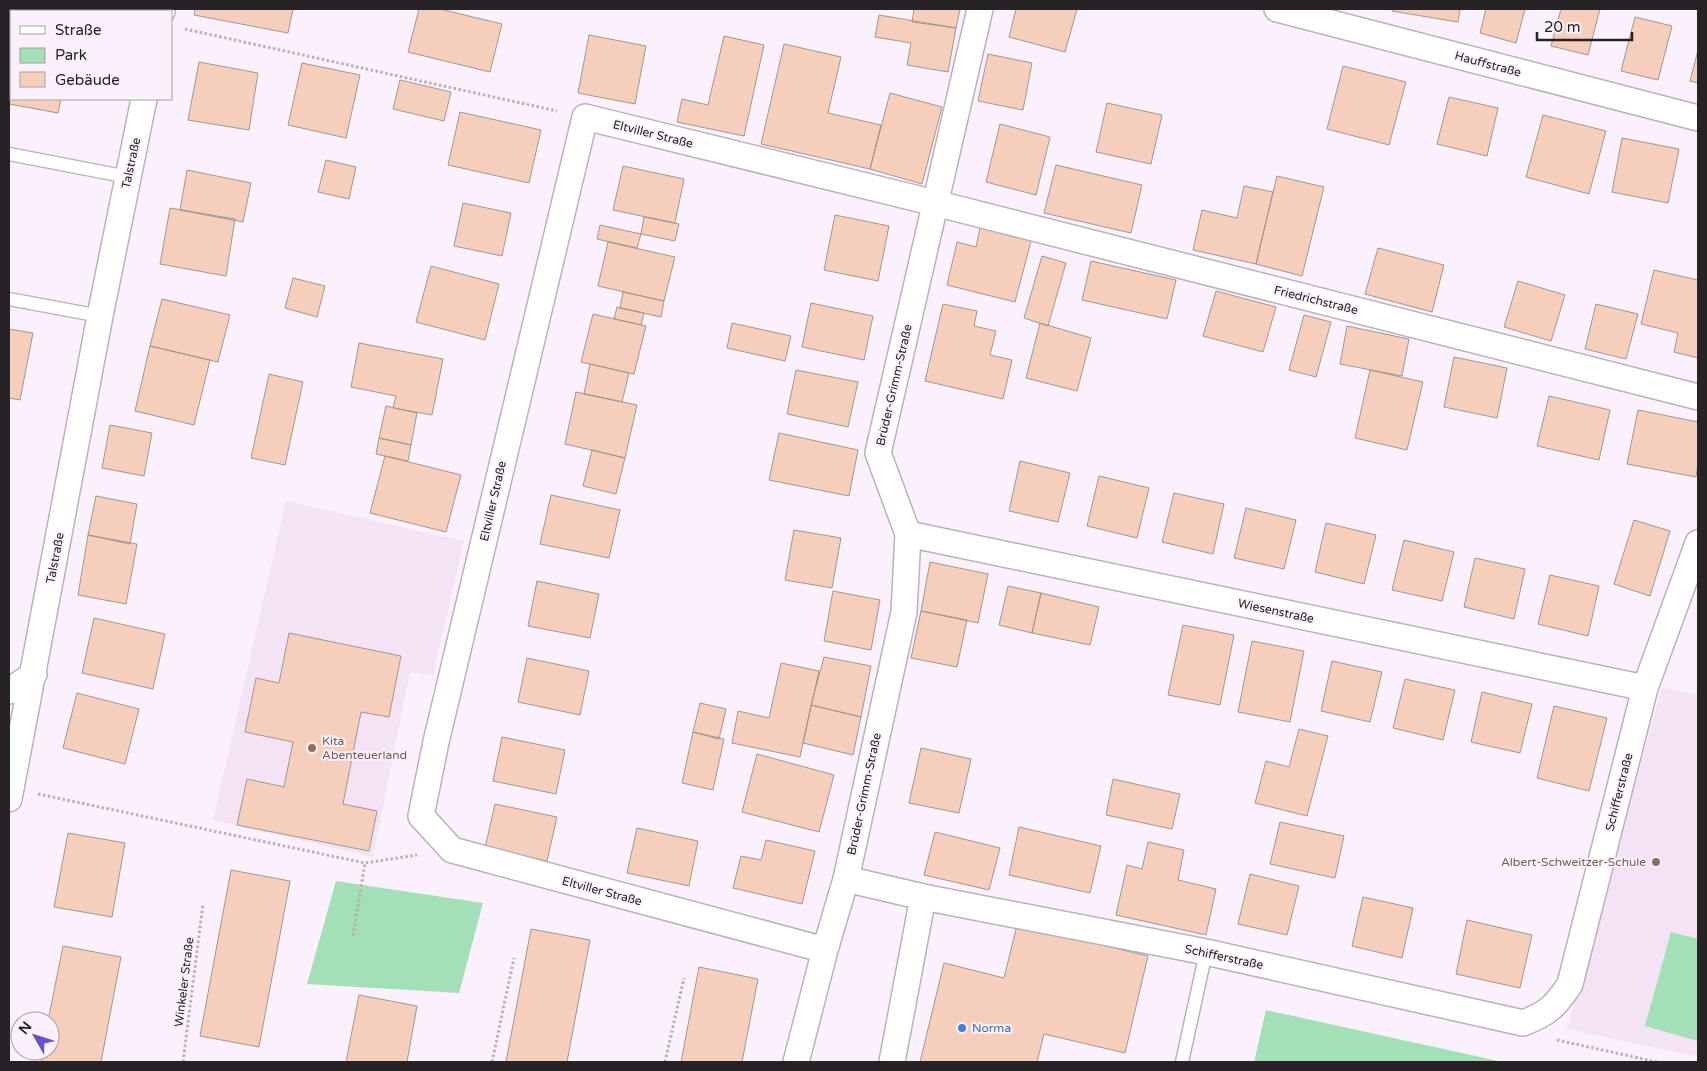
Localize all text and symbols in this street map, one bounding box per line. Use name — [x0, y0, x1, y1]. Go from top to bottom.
legend — [10, 10, 172, 100]
scale bar — [1537, 10, 1632, 42]
text: 20 m — [1544, 18, 1581, 36]
text: Straße — [55, 21, 101, 39]
text: Park — [55, 46, 87, 64]
street label: Hauffstraße — [1453, 48, 1523, 80]
text: Gebäude — [55, 71, 120, 89]
street label: Eltviller Straße — [611, 117, 695, 151]
street label: Talstraße — [119, 136, 143, 190]
street label: Friedrichstraße — [1273, 283, 1360, 317]
street label: Brüder-Grimm-Straße — [873, 323, 915, 447]
street label: Eltviller Straße — [477, 459, 509, 543]
street label: Talstraße — [43, 531, 67, 585]
street label: Wiesenstraße — [1237, 596, 1315, 626]
street label: Brüder-Grimm-Straße — [844, 731, 884, 856]
place label: Kita Abenteuerland — [322, 734, 407, 762]
marker: Kita Abenteuerland — [306, 742, 318, 754]
street label: Schifferstraße — [1603, 751, 1636, 833]
place label: Albert-Schweitzer-Schule — [1501, 855, 1646, 869]
marker: Albert-Schweitzer-Schule — [1650, 856, 1662, 868]
street label: Eltviller Straße — [561, 874, 644, 908]
street label: Winkeler Straße — [172, 936, 196, 1028]
street label: Schifferstraße — [1183, 942, 1265, 972]
north arrow — [10, 1011, 60, 1061]
text: N — [15, 1018, 35, 1038]
place label: Norma — [972, 1021, 1011, 1035]
marker: Norma — [956, 1022, 968, 1034]

